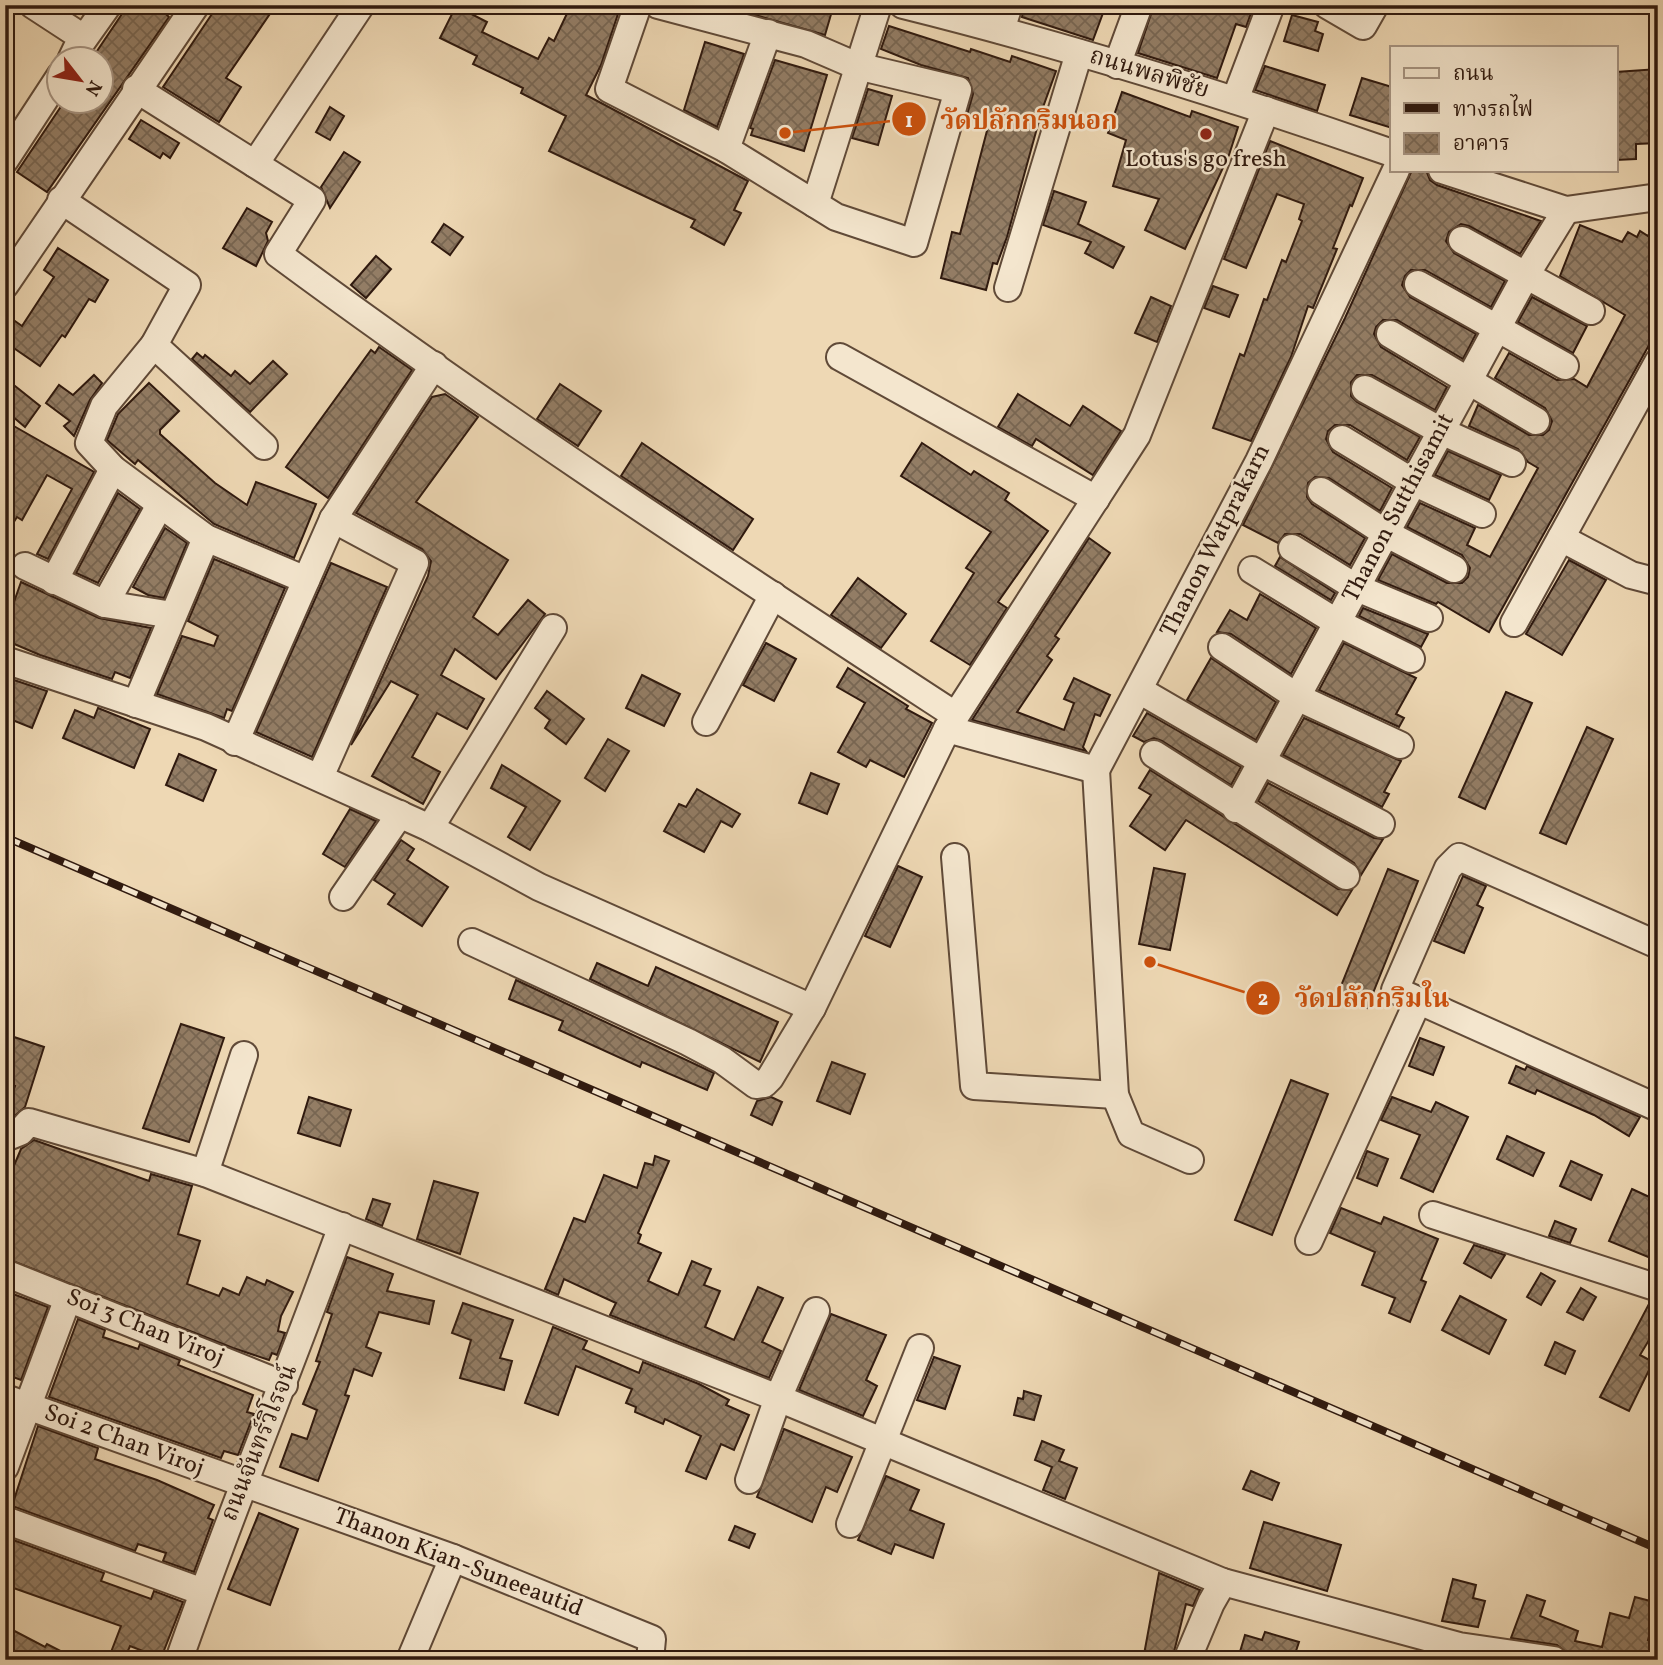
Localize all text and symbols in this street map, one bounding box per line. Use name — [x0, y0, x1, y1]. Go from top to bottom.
street label: ถนนพลพิชัย — [1085, 40, 1213, 108]
north arrow — [46, 46, 116, 116]
legend — [1390, 46, 1618, 172]
text: ถนน — [1453, 60, 1494, 89]
text: N — [78, 75, 108, 101]
text: ทางรถไฟ — [1453, 94, 1533, 125]
callout: วัดปลักกริมนอก — [891, 96, 1131, 143]
text: วัดปลักกริมนอก — [940, 104, 1118, 140]
text: 1 — [905, 107, 913, 136]
marker: Lotus's go fresh — [1198, 126, 1214, 142]
text: อาคาร — [1453, 130, 1510, 159]
place label: Lotus's go fresh — [1125, 143, 1287, 177]
street label: Thanon Sutthisamit — [1335, 407, 1463, 609]
street label: Thanon Watprakarn — [1153, 438, 1279, 644]
callout: วัดปลักกริมใน — [1245, 974, 1463, 1021]
text: วัดปลักกริมใน — [1294, 980, 1450, 1018]
text: 2 — [1258, 985, 1268, 1014]
street label: Soi 3 Chan Viroj — [61, 1281, 229, 1375]
street label: ถนนจันทร์วิโรจน์ — [210, 1358, 307, 1527]
street label: Soi 2 Chan Viroj — [39, 1396, 209, 1486]
street label: Thanon Kian-Suneeautid — [328, 1500, 588, 1626]

